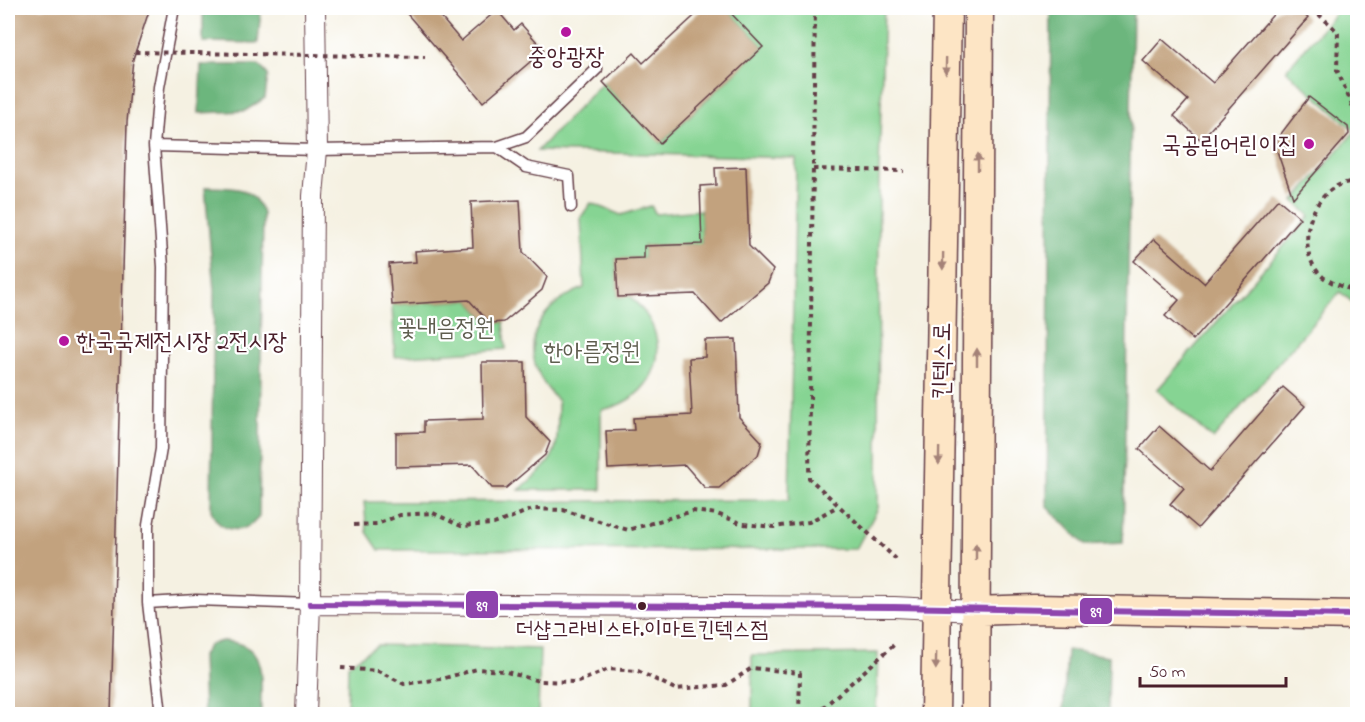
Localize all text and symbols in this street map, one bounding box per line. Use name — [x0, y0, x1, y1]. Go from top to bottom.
marker: 중앙광장 — [559, 25, 573, 39]
place label: 중앙광장 — [527, 41, 605, 76]
one-way arrow — [941, 56, 951, 75]
place label: 국공립어린이집 — [1162, 129, 1297, 164]
marker: 국공립어린이집 — [1302, 137, 1316, 151]
one-way arrow — [973, 153, 983, 172]
one-way arrow — [938, 251, 947, 270]
park label: 꽃내음정원 — [398, 312, 494, 347]
street label: 킨텍스로 — [925, 322, 962, 400]
place label: 한국국제전시장 2전시장 — [76, 326, 287, 361]
marker: 한국국제전시장 2전시장 — [57, 334, 71, 348]
park label: 한아름정원 — [544, 336, 640, 371]
one-way arrow — [972, 348, 982, 367]
one-way arrow — [934, 446, 944, 465]
one-way arrow — [971, 543, 981, 562]
line badge: 89 — [465, 590, 499, 619]
text: 89 — [476, 595, 488, 619]
line badge: 89 — [1079, 597, 1113, 625]
marker: 더샵그라비스타.이마트킨텍스점 — [636, 600, 648, 612]
text: 89 — [1090, 601, 1102, 625]
place label: 더샵그라비스타.이마트킨텍스점 — [516, 615, 768, 647]
scale bar — [1140, 650, 1286, 688]
one-way arrow — [931, 652, 940, 671]
text: 50 m — [1149, 660, 1186, 686]

